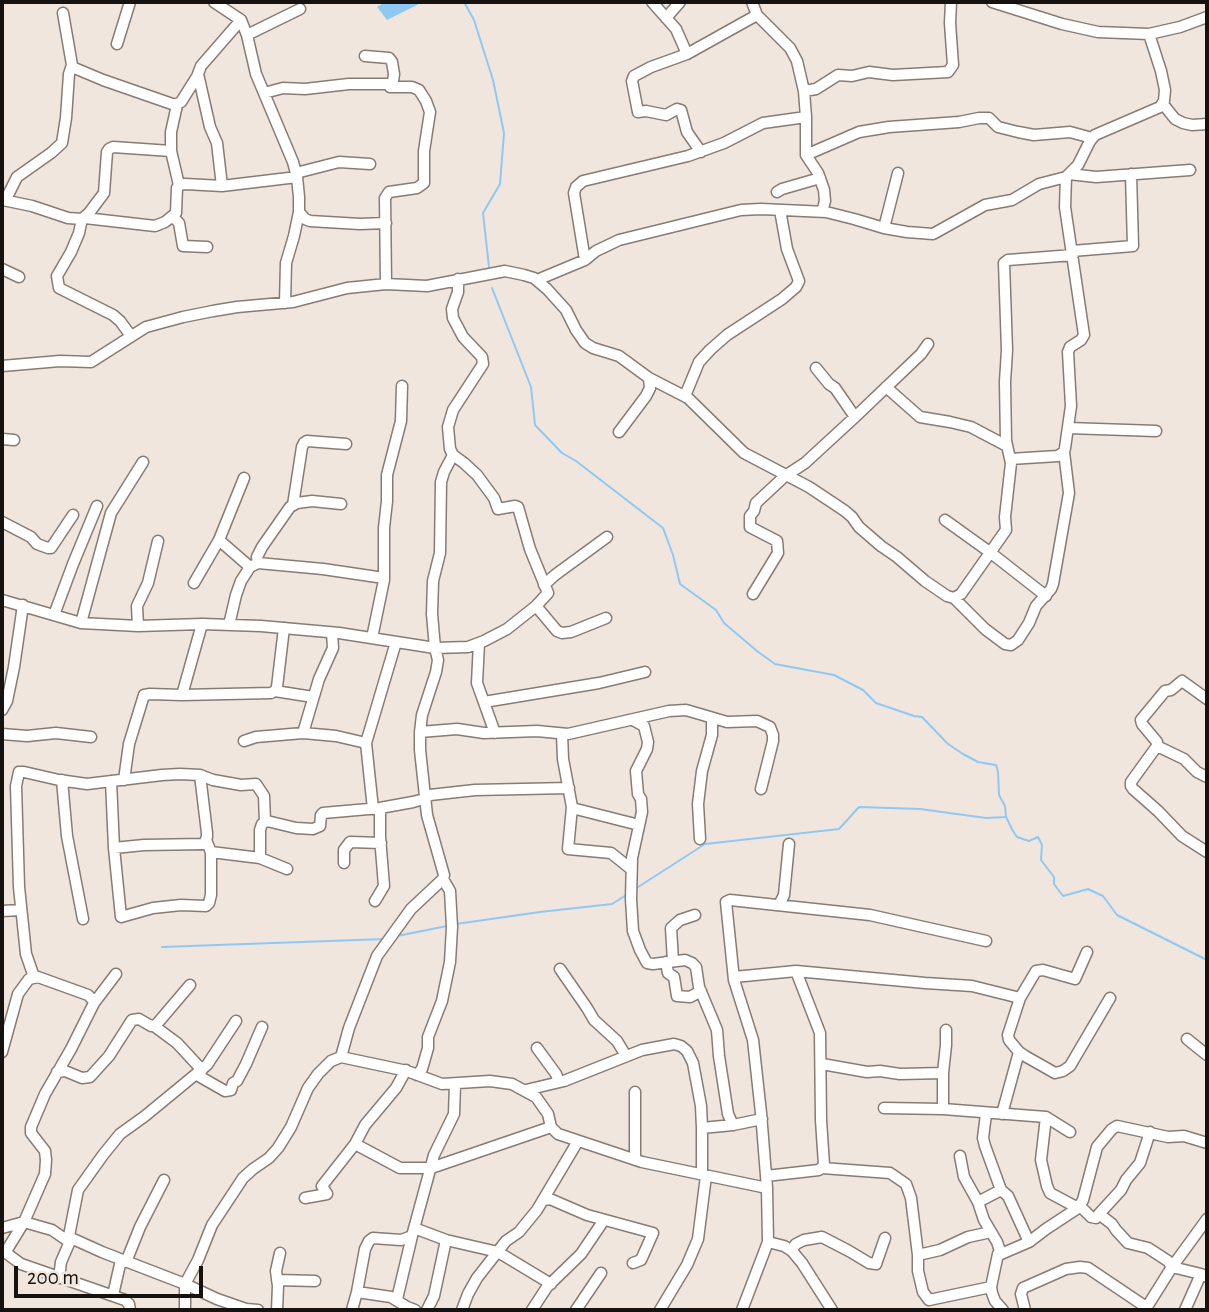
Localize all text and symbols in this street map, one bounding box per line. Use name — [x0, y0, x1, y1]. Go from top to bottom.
scale bar — [18, 1252, 206, 1296]
text: 200 m — [27, 1267, 79, 1288]

